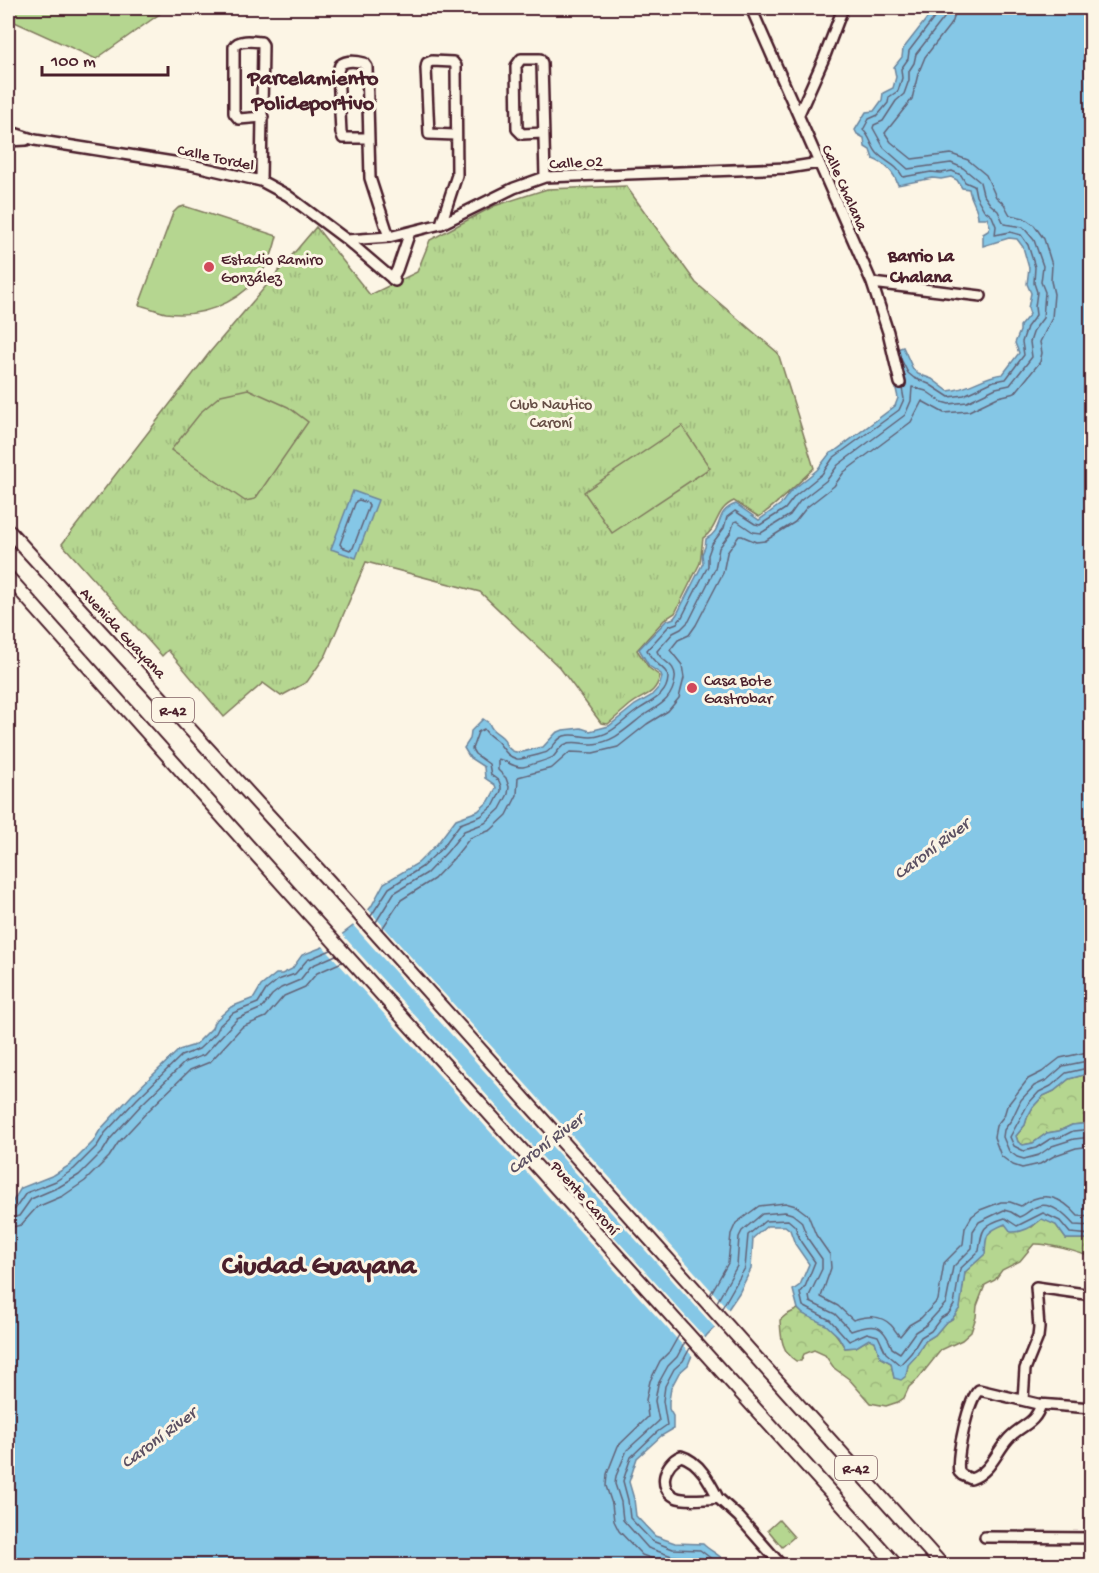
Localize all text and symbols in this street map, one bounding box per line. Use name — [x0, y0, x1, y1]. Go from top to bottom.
scale bar — [42, 39, 168, 77]
text: 100 m — [50, 52, 96, 73]
district label: Parcelamiento Polideportivo — [247, 67, 379, 118]
street label: Calle Tordel — [175, 142, 255, 177]
street label: Calle Chalana — [815, 143, 871, 235]
street label: Calle 02 — [549, 154, 604, 175]
district label: Barrio La Chalana — [887, 247, 955, 289]
place label: Estadio Ramiro González — [221, 252, 323, 289]
marker: Estadio Ramiro González — [202, 260, 216, 274]
park label: Club Nautico Caroní — [510, 397, 592, 434]
street label: Avenida Guayana — [74, 585, 169, 685]
place label: Casa Bote Gastrobar — [704, 673, 774, 710]
marker: Casa Bote Gastrobar — [685, 681, 699, 695]
road number: R-42 — [152, 698, 194, 722]
water label: Caroní River — [891, 813, 977, 885]
water label: Caroní River — [505, 1108, 591, 1180]
street label: Puente Caroní — [544, 1158, 622, 1241]
district label: Ciudad Guayana — [222, 1251, 417, 1284]
water label: Caroní River — [118, 1402, 204, 1474]
road number: R-42 — [835, 1456, 877, 1480]

